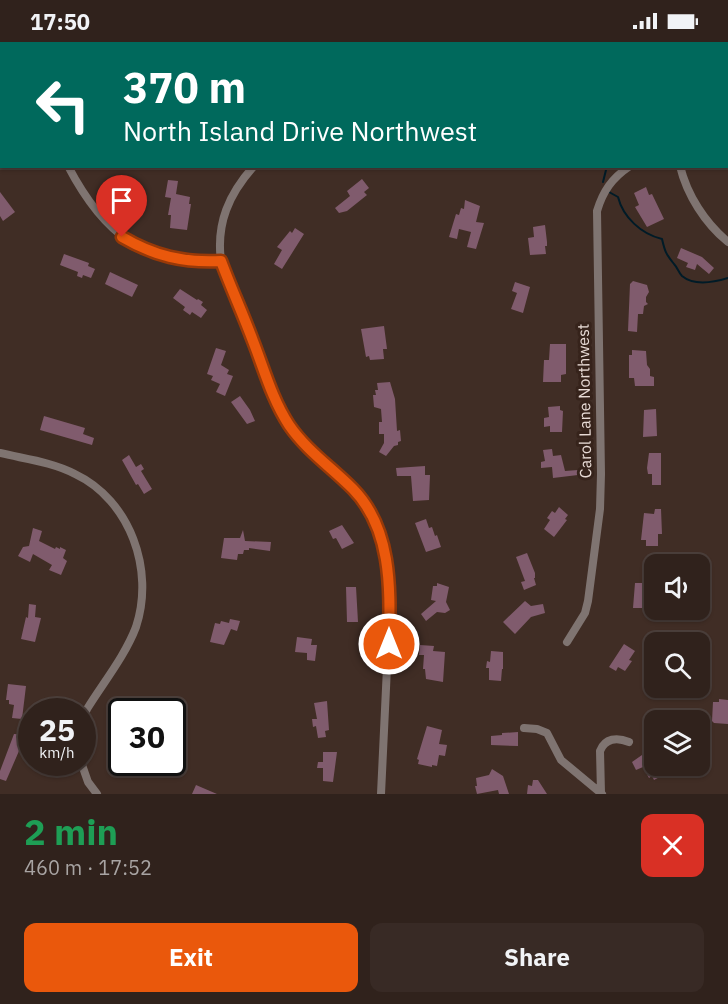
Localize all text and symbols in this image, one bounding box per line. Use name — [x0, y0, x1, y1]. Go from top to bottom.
text: 17:50 — [30, 7, 90, 36]
text: 370 m — [123, 60, 246, 115]
icon: left — [24, 66, 102, 144]
text: North Island Drive Northwest — [123, 113, 477, 148]
pin — [96, 175, 147, 237]
icon: arrive — [105, 184, 138, 217]
street label: Carol Lane Northwest — [573, 323, 595, 479]
map controls — [644, 554, 710, 776]
button: sound — [644, 554, 710, 620]
position arrow — [357, 612, 421, 676]
button: search — [644, 632, 710, 698]
speed limit sign: 30 — [108, 698, 186, 776]
text: 25 — [39, 710, 75, 749]
button: layers — [644, 710, 710, 776]
text: km/h — [39, 743, 75, 762]
text: 2 min — [24, 808, 118, 855]
button: close — [641, 814, 704, 877]
text: 460 m · 17:52 — [24, 854, 152, 881]
button: Exit — [24, 923, 358, 992]
button: Share — [370, 923, 704, 992]

